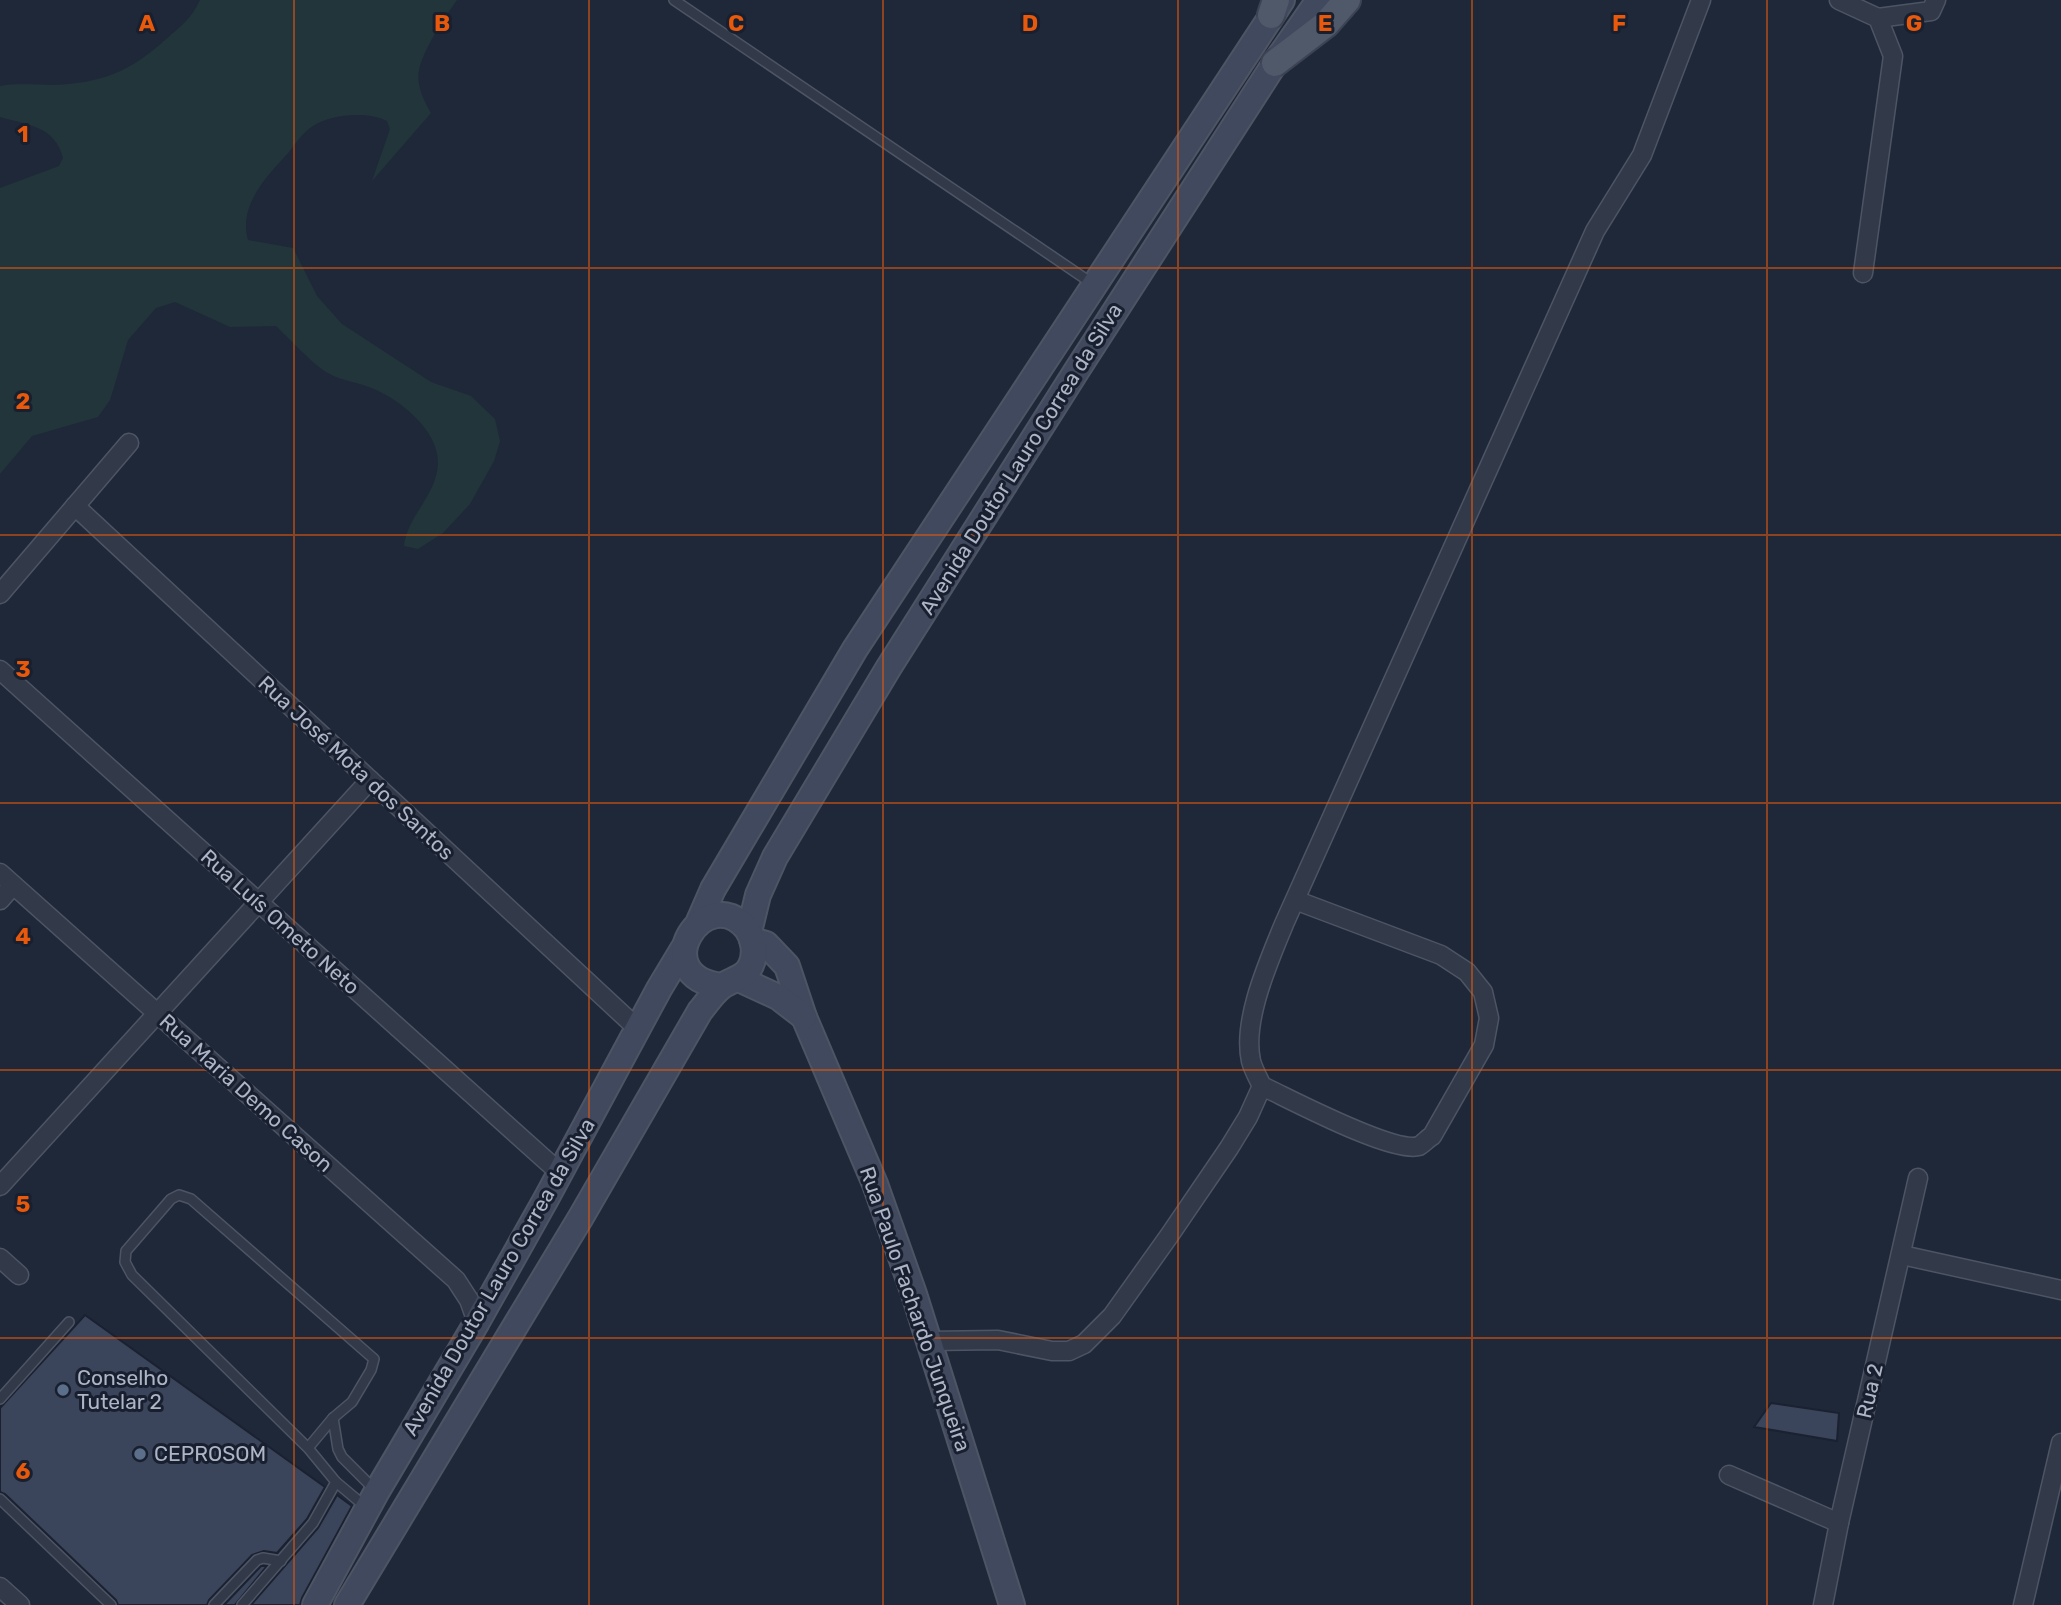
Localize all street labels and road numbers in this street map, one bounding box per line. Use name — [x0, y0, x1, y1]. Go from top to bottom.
street label: Avenida Doutor Lauro Correa da Silva — [914, 299, 1127, 619]
street label: Rua José Mota dos Santos — [253, 670, 459, 865]
street label: Rua Luís Ometo Neto — [196, 844, 365, 999]
street label: Rua Maria Demo Cason — [155, 1008, 338, 1177]
street label: Avenida Doutor Lauro Correa da Silva — [397, 1114, 600, 1440]
street label: Rua Paulo Fachardo Junqueira — [855, 1163, 976, 1455]
street label: Rua 2 — [1851, 1361, 1888, 1421]

